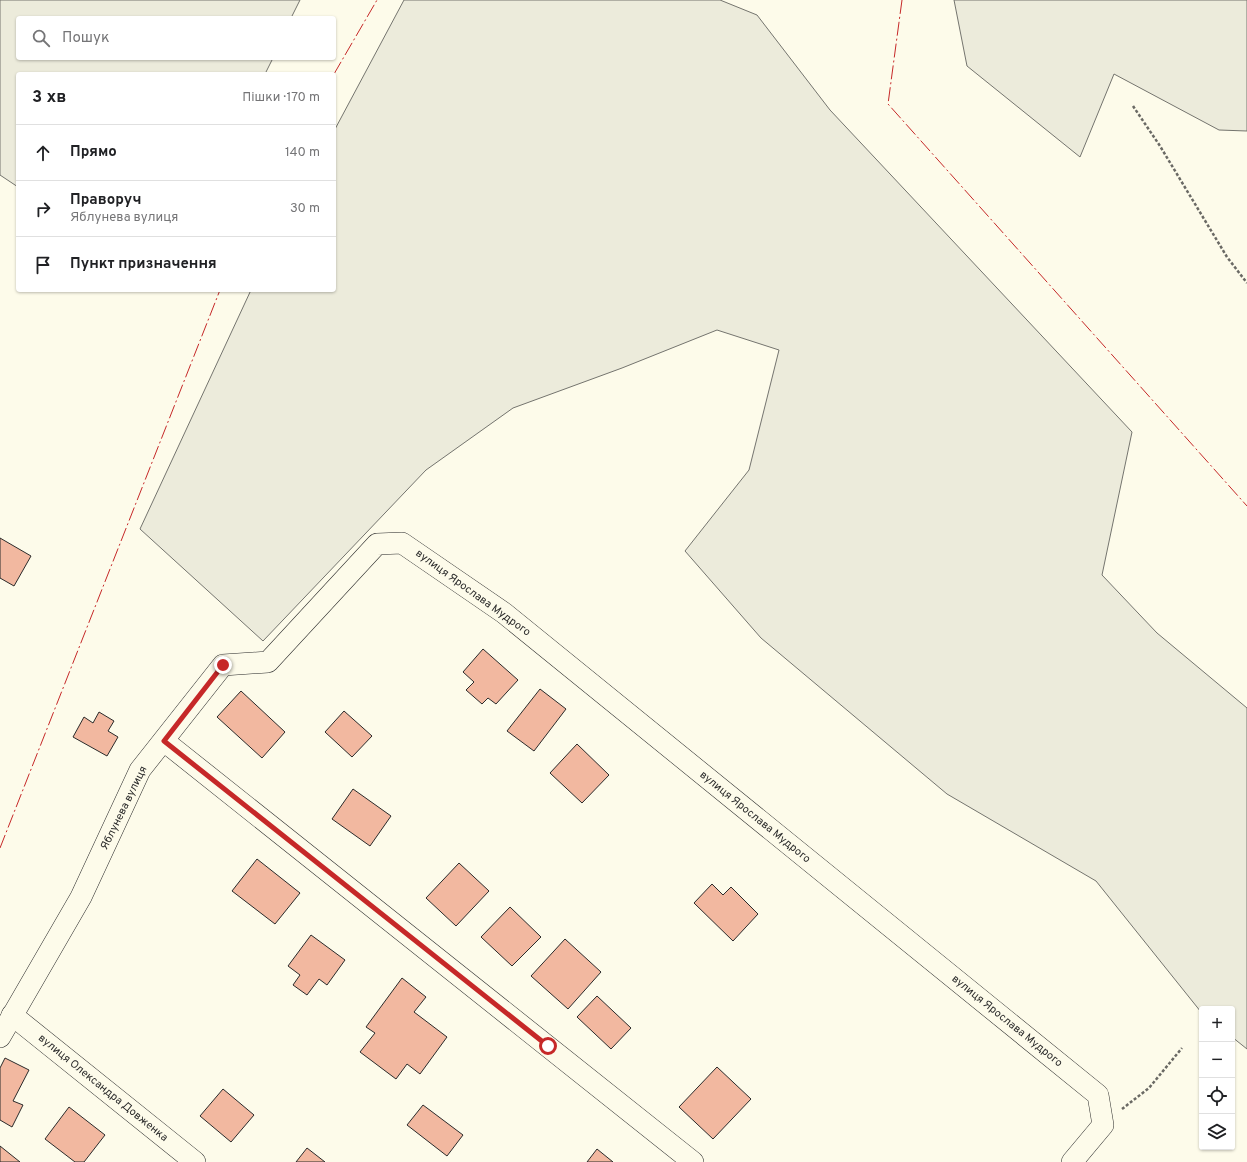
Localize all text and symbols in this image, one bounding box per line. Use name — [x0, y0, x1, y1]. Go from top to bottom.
search box — [16, 16, 336, 60]
icon: search — [30, 27, 52, 49]
text: Пошук — [62, 29, 110, 48]
text: 3 хв — [32, 87, 66, 109]
text: Пішки · 170 m — [242, 90, 320, 106]
icon: ahead — [32, 142, 54, 164]
text: Прямо — [70, 143, 117, 162]
text: 140 m — [285, 145, 320, 161]
text: Праворуч — [70, 191, 141, 210]
icon: right — [32, 198, 54, 220]
text: 30 m — [290, 201, 320, 217]
text: Яблунева вулиця — [70, 210, 178, 226]
icon: arrive — [32, 254, 54, 276]
text: Пункт призначення — [70, 255, 217, 274]
street label: вулиця Ярослава Мудрого — [413, 547, 533, 639]
route end — [214, 656, 232, 674]
street label: Яблунева вулиця — [98, 764, 150, 852]
street label: вулиця Ярослава Мудрого — [697, 768, 813, 866]
street label: вулиця Ярослава Мудрого — [949, 972, 1065, 1070]
map controls — [1199, 1006, 1235, 1150]
button: + — [1199, 1006, 1235, 1042]
street label: вулиця Олександра Довженка — [35, 1031, 171, 1145]
route start — [539, 1037, 557, 1055]
button: − — [1199, 1042, 1235, 1078]
button: locate — [1199, 1078, 1235, 1114]
button: layers — [1199, 1114, 1235, 1150]

